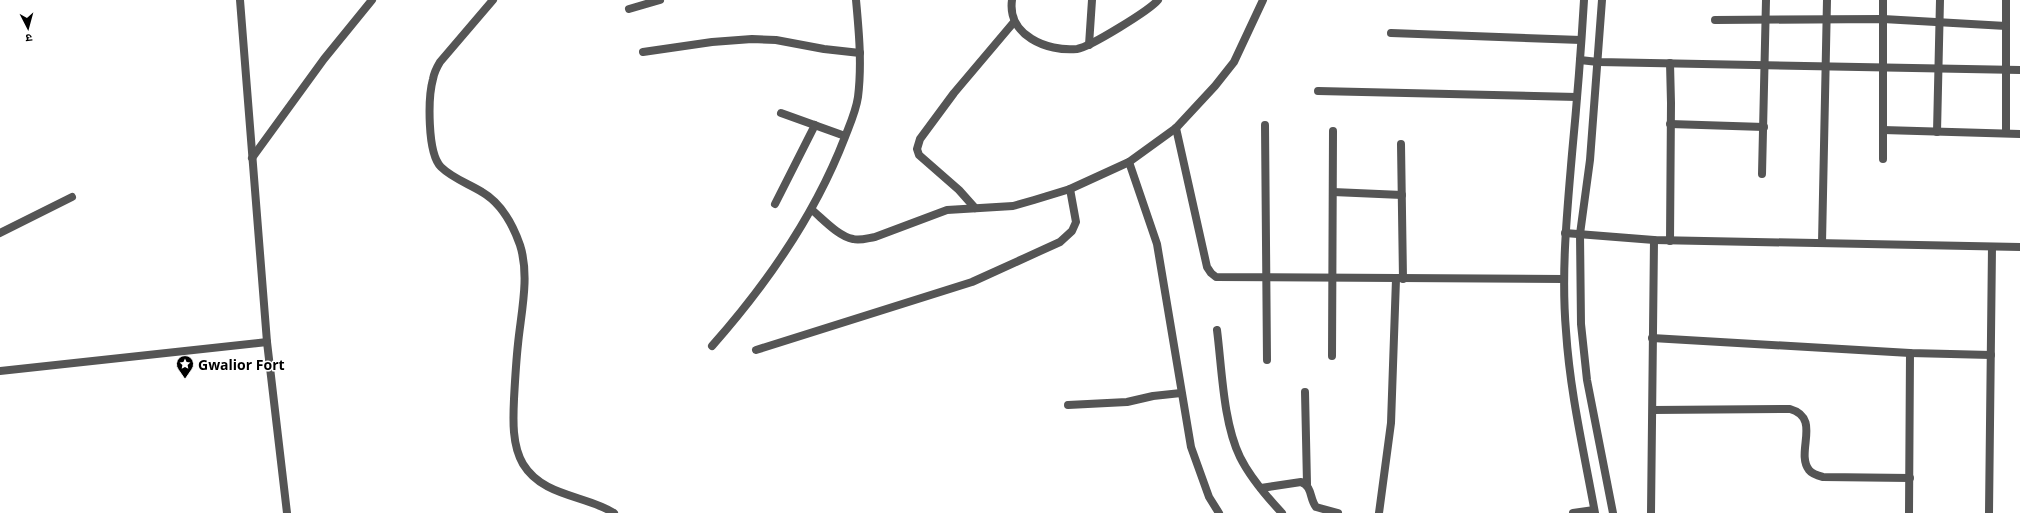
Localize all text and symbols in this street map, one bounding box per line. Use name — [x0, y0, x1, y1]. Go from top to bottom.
north arrow — [8, 8, 48, 48]
text: उ — [25, 31, 33, 46]
place icon: Gwalior Fort — [175, 354, 195, 379]
place label: Gwalior Fort — [198, 355, 285, 374]

